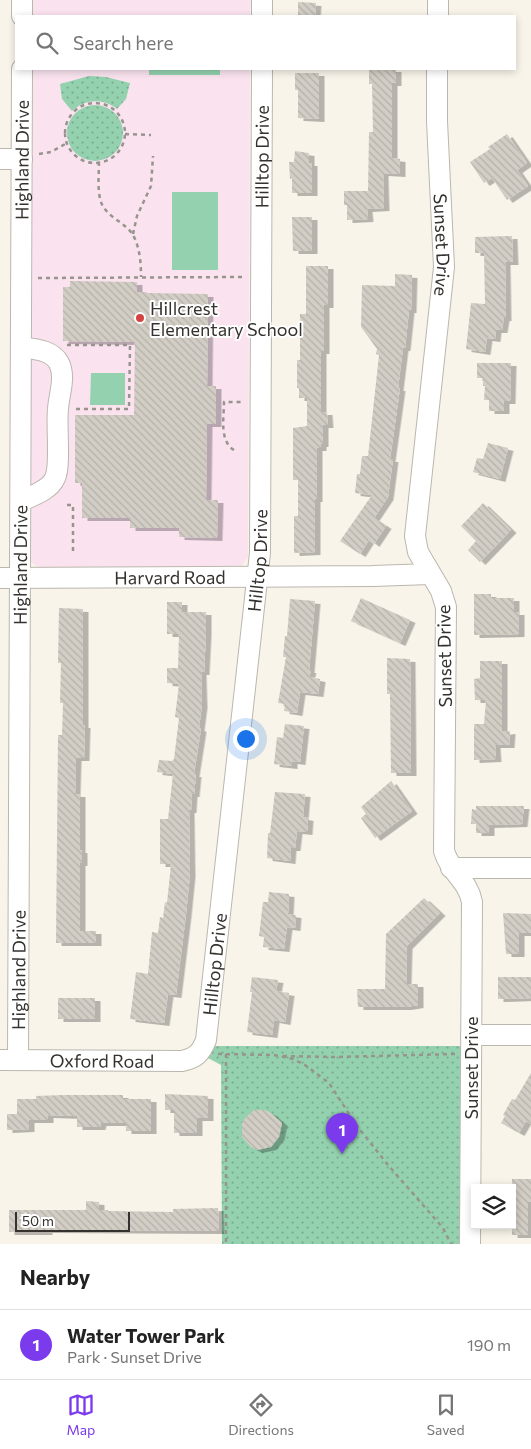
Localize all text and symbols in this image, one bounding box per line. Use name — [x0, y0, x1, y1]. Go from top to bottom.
search box — [15, 15, 516, 70]
icon: search — [33, 29, 61, 57]
text: Search here — [73, 31, 173, 54]
street label: Highland Drive — [10, 100, 33, 220]
street label: Hilltop Drive — [250, 105, 273, 208]
street label: Sunset Drive — [429, 193, 455, 297]
place label: Hillcrest Elementary School — [150, 297, 303, 340]
marker: Hillcrest Elementary School — [134, 312, 146, 324]
street label: Highland Drive — [9, 505, 31, 625]
street label: Hilltop Drive — [243, 509, 271, 613]
street label: Harvard Road — [114, 566, 226, 588]
street label: Sunset Drive — [432, 604, 456, 708]
your location — [233, 726, 259, 752]
street label: Highland Drive — [7, 910, 30, 1030]
street label: Hilltop Drive — [198, 912, 231, 1017]
street label: Sunset Drive — [460, 1017, 482, 1119]
street label: Oxford Road — [50, 1049, 154, 1072]
pin: 1 — [326, 1113, 358, 1154]
map controls — [471, 1184, 516, 1229]
button: layers — [471, 1184, 516, 1229]
scale bar — [15, 1209, 130, 1232]
text: 50 m — [22, 1212, 54, 1229]
text: Nearby — [20, 1264, 90, 1289]
text: Water Tower Park — [67, 1324, 225, 1347]
text: 1 — [32, 1335, 40, 1354]
text: 190 m — [467, 1335, 511, 1354]
text: Park · Sunset Drive — [67, 1347, 202, 1366]
tab: Map — [66, 1391, 95, 1438]
tab: Directions — [228, 1391, 294, 1438]
tab: Saved — [427, 1391, 465, 1438]

